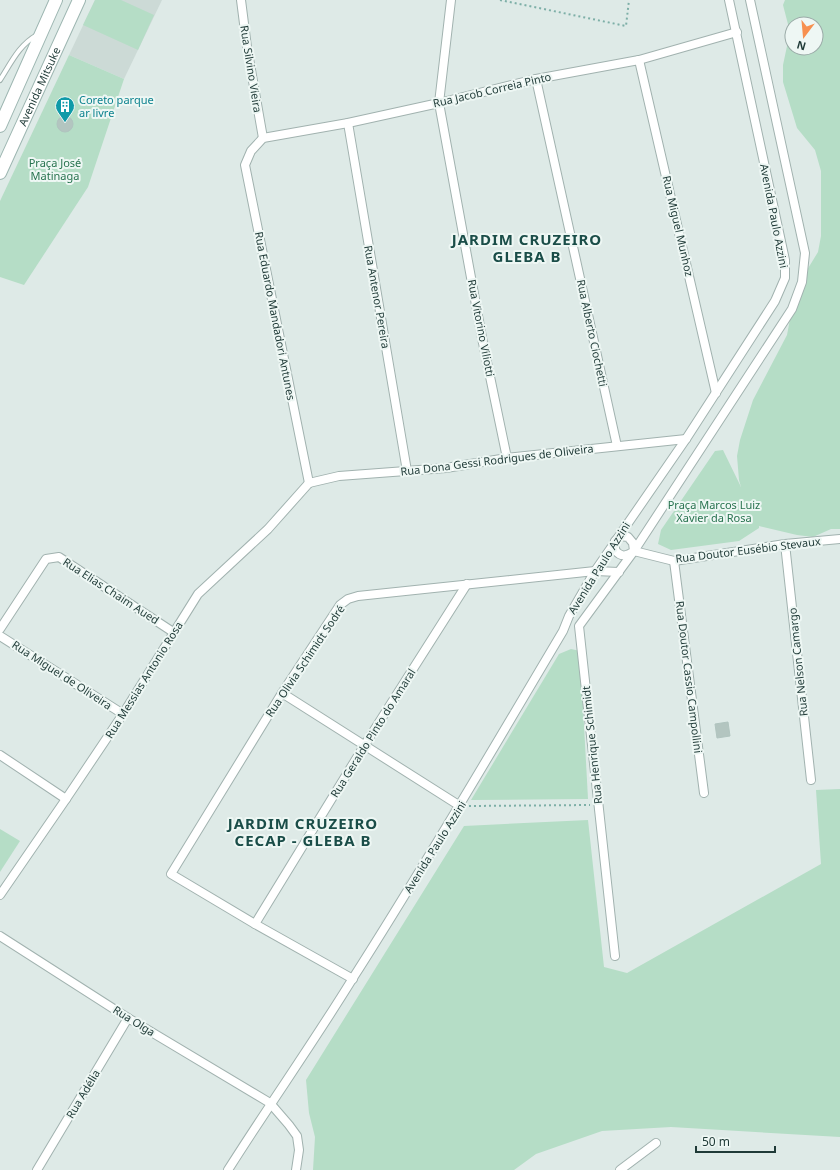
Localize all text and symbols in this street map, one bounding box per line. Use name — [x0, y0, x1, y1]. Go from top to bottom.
north arrow — [784, 16, 824, 56]
street label: Rua Silvino Vieira — [237, 24, 266, 114]
text: N — [795, 38, 807, 55]
street label: Avenida Mitsuke — [14, 44, 64, 128]
street label: Rua Jacob Correia Pinto — [431, 69, 553, 110]
place label: Coreto parque ar livre — [79, 92, 154, 120]
building icon: Coreto parque ar livre — [54, 95, 76, 123]
park label: Praça José Matinaga — [29, 155, 81, 183]
street label: Avenida Paulo Azzini — [757, 162, 792, 269]
street label: Rua Miguel Munhoz — [660, 174, 697, 278]
district label: JARDIM CRUZEIRO GLEBA B — [450, 229, 602, 266]
street label: Rua Eduardo Mandadori Antunes — [252, 230, 299, 402]
street label: Rua Antenor Pereira — [361, 244, 394, 350]
street label: Rua Vitorino Viliotti — [465, 278, 498, 378]
street label: Rua Alberto Ciochetti — [574, 278, 611, 388]
street label: Rua Dona Gessi Rodrigues de Oliveira — [400, 440, 594, 479]
park label: Praça Marcos Luiz Xavier da Rosa — [668, 497, 760, 525]
street label: Avenida Paulo Azzini — [564, 519, 633, 617]
street label: Rua Doutor Eusébio Stevaux — [675, 533, 822, 566]
street label: Rua Elias Chaim Aued — [60, 554, 162, 627]
street label: Rua Doutor Cassio Campollini — [673, 600, 706, 754]
street label: Rua Olivia Schimidt Sodré — [261, 602, 348, 720]
street label: Rua Nelson Camargo — [784, 607, 811, 717]
street label: Rua Messias Antonio Rosa — [101, 618, 186, 741]
street label: Rua Miguel de Oliveira — [9, 637, 115, 713]
street label: Rua Geraldo Pinto do Amaral — [327, 665, 419, 800]
street label: Rua Henrique Schimidt — [578, 685, 605, 805]
street label: Avenida Paulo Azzini — [400, 798, 469, 896]
district label: JARDIM CRUZEIRO CECAP - GLEBA B — [226, 813, 378, 850]
street label: Rua Olga — [110, 1002, 158, 1039]
street label: Rua Adélia — [62, 1067, 103, 1121]
scale bar — [696, 1128, 775, 1154]
text: 50 m — [702, 1133, 730, 1150]

